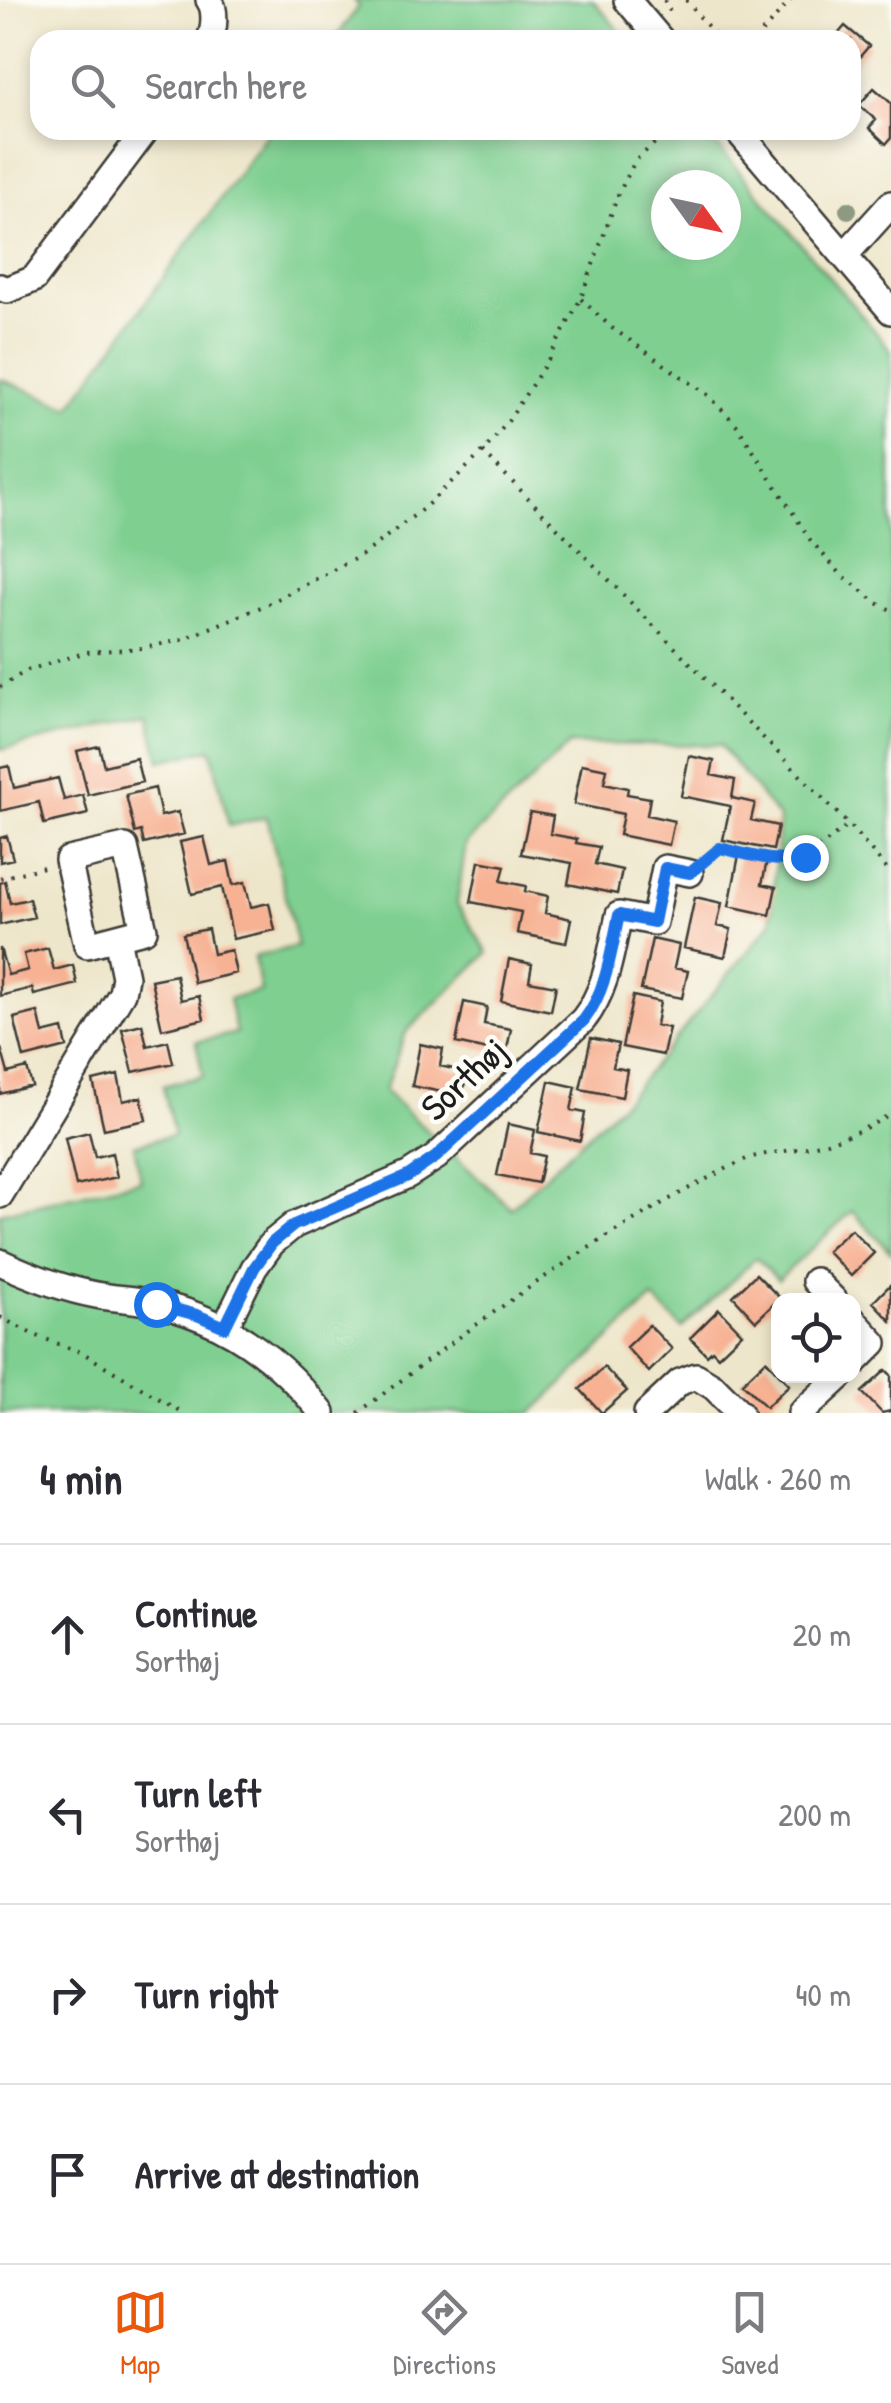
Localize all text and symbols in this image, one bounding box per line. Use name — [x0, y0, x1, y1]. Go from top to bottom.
search box — [30, 30, 861, 140]
icon: search — [65, 58, 120, 113]
text: Search here — [145, 59, 307, 111]
north arrow — [651, 170, 741, 260]
route end — [783, 835, 829, 881]
street label: Sorthøj — [409, 1025, 518, 1132]
route start — [134, 1282, 180, 1328]
map controls — [771, 1293, 861, 1383]
button: locate — [771, 1293, 861, 1383]
text: 4 min — [40, 1450, 122, 1507]
text: Walk · 260 m — [705, 1457, 851, 1500]
text: Continue — [135, 1587, 257, 1639]
icon: ahead — [40, 1607, 95, 1662]
text: 20 m — [793, 1613, 851, 1656]
text: Sorthøj — [135, 1639, 220, 1682]
text: Turn left — [135, 1767, 260, 1819]
icon: left — [40, 1787, 95, 1842]
text: 200 m — [778, 1793, 851, 1836]
text: Sorthøj — [135, 1819, 220, 1862]
icon: right — [40, 1967, 95, 2022]
text: Turn right — [135, 1968, 278, 2020]
text: 40 m — [796, 1973, 851, 2016]
icon: arrive — [40, 2147, 95, 2202]
text: Arrive at destination — [135, 2148, 419, 2200]
tab: Map — [113, 2285, 168, 2383]
tab: Directions — [393, 2285, 496, 2383]
tab: Saved — [721, 2285, 778, 2383]

